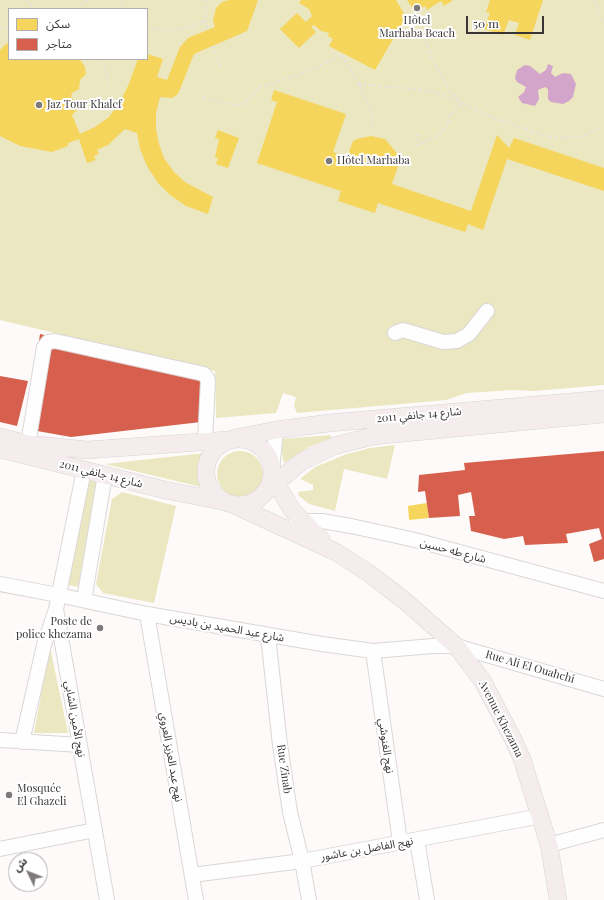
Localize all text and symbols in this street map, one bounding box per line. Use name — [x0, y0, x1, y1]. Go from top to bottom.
marker: Hôtel Marhaba Beach — [412, 3, 422, 13]
legend — [8, 8, 148, 60]
scale bar — [468, 8, 546, 34]
place label: Hôtel Marhaba Beach — [379, 14, 455, 40]
text: سكن — [46, 15, 70, 31]
text: 50 m — [473, 15, 499, 31]
text: متاجر — [46, 35, 72, 51]
place label: Jaz Tour Khalef — [47, 98, 122, 112]
marker: Jaz Tour Khalef — [34, 100, 44, 110]
place label: Hôtel Marhaba — [337, 154, 410, 168]
marker: Hôtel Marhaba — [324, 156, 334, 166]
street label: شارع 14 جانفي 2011 — [376, 405, 462, 425]
street label: شارع 14 جانفي 2011 — [58, 457, 144, 491]
street label: شارع طه حسين — [419, 536, 487, 566]
street label: شارع عبد الحميد بن باديس — [169, 611, 285, 645]
place label: Poste de police khezama — [16, 615, 92, 641]
marker: Poste de police khezama — [95, 623, 105, 633]
street label: Rue Ali El Ouahchi — [484, 648, 576, 686]
street label: Avenue Khezama — [476, 678, 526, 760]
street label: نهج الأمين الشابي — [62, 680, 88, 758]
street label: نهج عبد العزيز العروي — [157, 711, 185, 803]
street label: نهج الغنوشي — [376, 718, 396, 774]
street label: Rue Zinab — [274, 743, 294, 795]
place label: Mosquée El Ghazeli — [17, 782, 66, 808]
marker: Mosquée El Ghazeli — [4, 790, 14, 800]
street label: نهج الفاضل بن عاشور — [320, 834, 414, 864]
north arrow — [8, 852, 48, 892]
text: ش — [9, 854, 30, 875]

